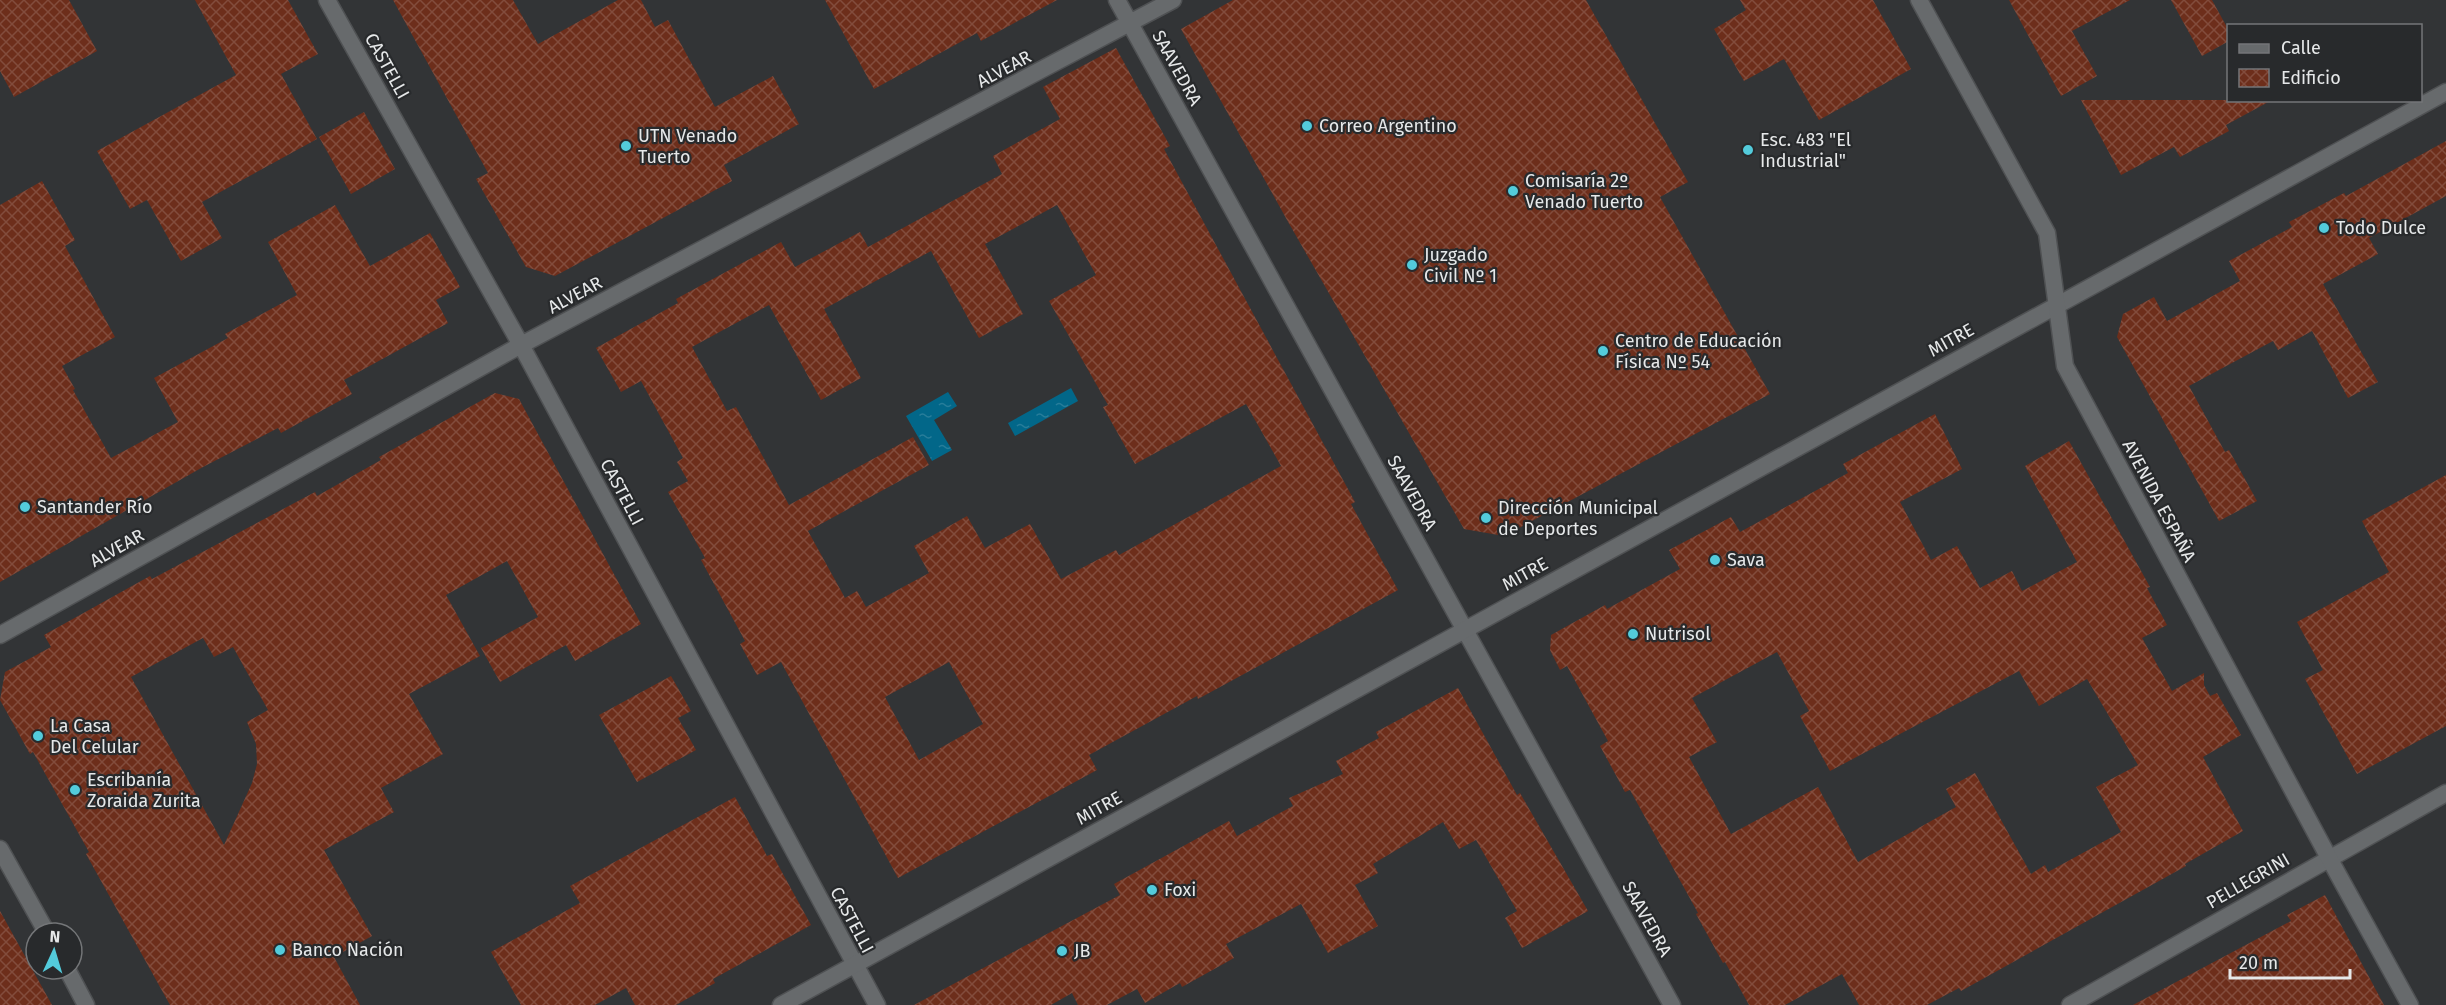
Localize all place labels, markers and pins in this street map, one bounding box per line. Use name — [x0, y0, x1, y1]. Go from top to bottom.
place label: Correo Argentino — [1319, 115, 1457, 137]
marker: Correo Argentino — [1300, 119, 1314, 133]
place label: UTN Venado Tuerto — [638, 125, 737, 168]
place label: Esc. 483 "El Industrial" — [1760, 129, 1851, 172]
marker: UTN Venado Tuerto — [619, 139, 633, 153]
marker: Esc. 483 "El Industrial" — [1741, 143, 1755, 157]
place label: Comisaría 2º Venado Tuerto — [1525, 170, 1643, 213]
marker: Comisaría 2º Venado Tuerto — [1506, 184, 1520, 198]
place label: Todo Dulce — [2336, 217, 2426, 239]
marker: Todo Dulce — [2317, 221, 2331, 235]
place label: Juzgado Civil Nº 1 — [1424, 244, 1497, 287]
marker: Juzgado Civil Nº 1 — [1405, 258, 1419, 272]
place label: Centro de Educación Física Nº 54 — [1615, 330, 1782, 373]
marker: Centro de Educación Física Nº 54 — [1596, 344, 1610, 358]
place label: Santander Río — [37, 496, 153, 518]
place label: Dirección Municipal de Deportes — [1498, 497, 1658, 540]
marker: Santander Río — [18, 500, 32, 514]
marker: Dirección Municipal de Deportes — [1479, 511, 1493, 525]
place label: Sava — [1727, 549, 1765, 571]
marker: Sava — [1708, 553, 1722, 567]
place label: Nutrisol — [1645, 623, 1710, 645]
marker: Nutrisol — [1626, 627, 1640, 641]
place label: La Casa Del Celular — [50, 715, 139, 758]
marker: La Casa Del Celular — [31, 729, 45, 743]
place label: Escribanía Zoraida Zurita — [87, 769, 201, 812]
marker: Escribanía Zoraida Zurita — [68, 783, 82, 797]
place label: Foxi — [1164, 879, 1196, 901]
marker: Foxi — [1145, 883, 1159, 897]
place label: Banco Nación — [292, 939, 404, 961]
place label: JB — [1074, 940, 1090, 962]
marker: Banco Nación — [273, 943, 287, 957]
marker: JB — [1055, 944, 1069, 958]

